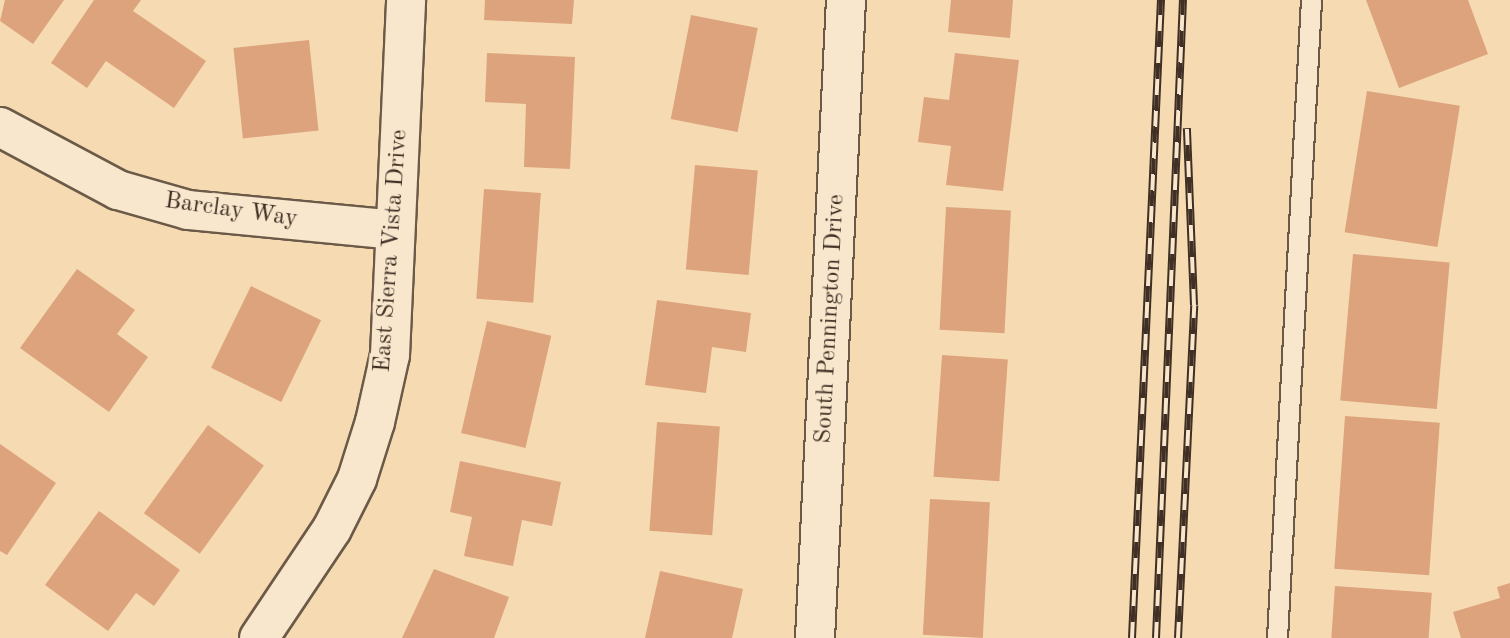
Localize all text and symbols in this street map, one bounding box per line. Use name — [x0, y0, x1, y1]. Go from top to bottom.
street label: East Sierra Vista Drive — [369, 128, 415, 374]
street label: Barclay Way — [163, 187, 299, 235]
street label: South Pennington Drive — [810, 193, 852, 445]

